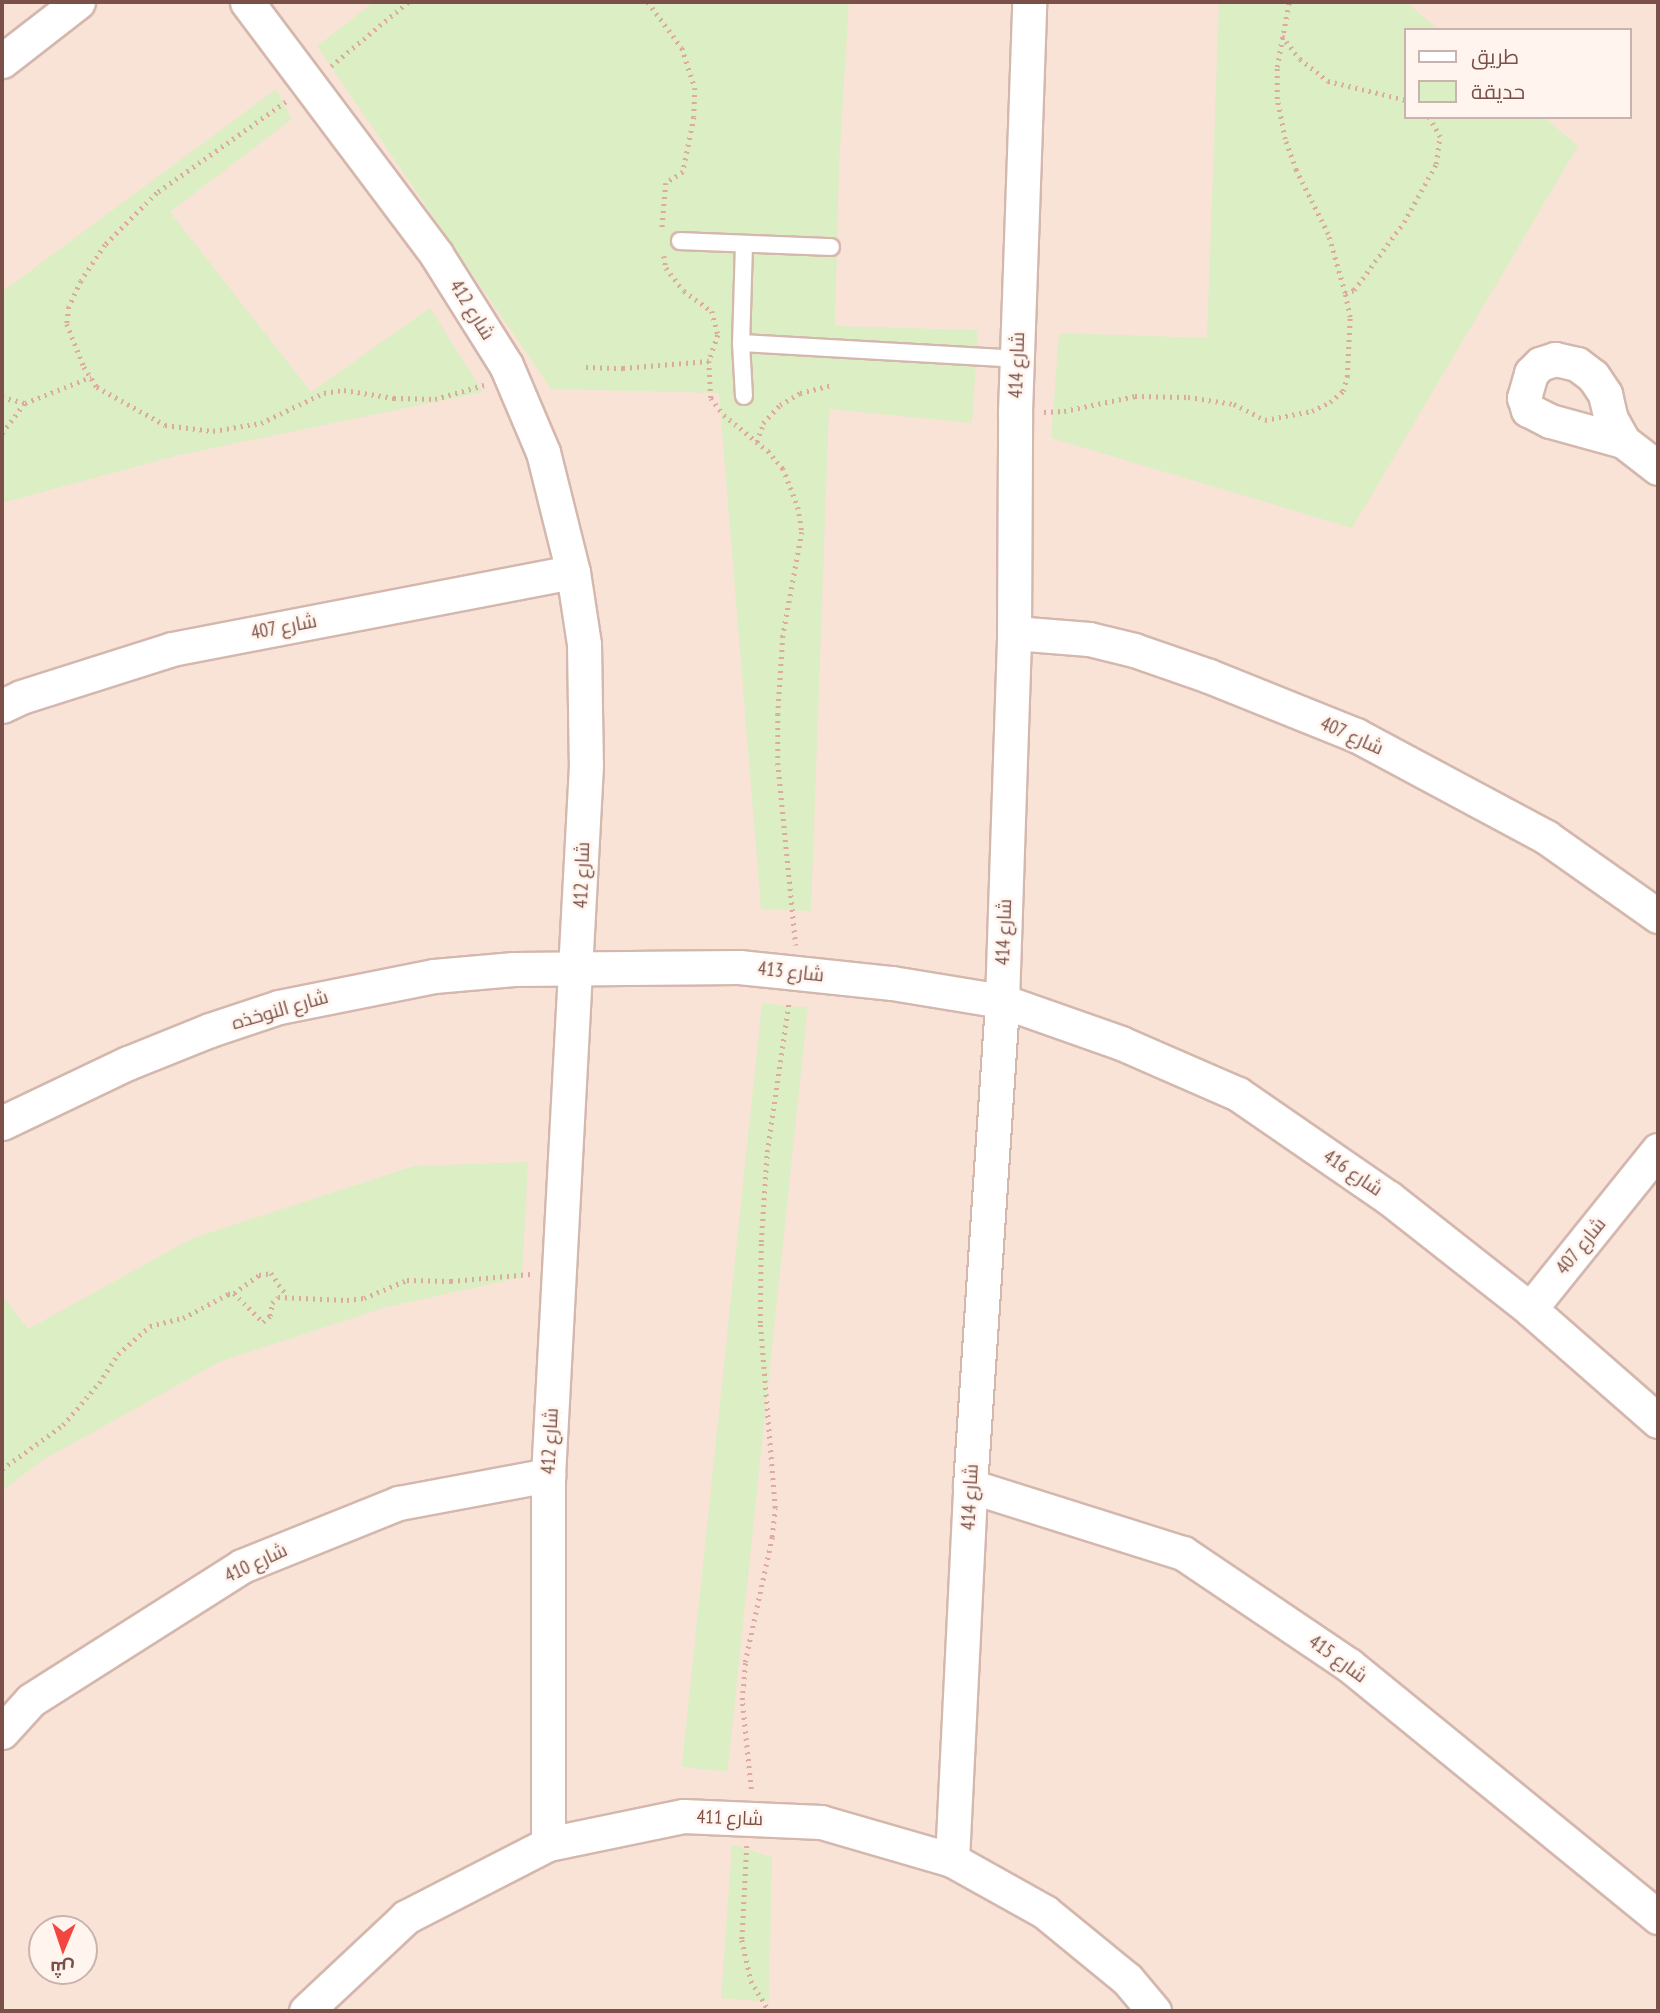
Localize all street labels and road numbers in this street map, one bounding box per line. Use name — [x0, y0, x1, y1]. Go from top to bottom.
street label: شارع 412 — [445, 276, 499, 344]
street label: شارع 414 — [1004, 331, 1030, 399]
street label: شارع 407 — [249, 609, 319, 645]
street label: شارع 407 — [1317, 712, 1387, 760]
street label: شارع 412 — [569, 841, 595, 909]
street label: شارع 414 — [991, 898, 1017, 966]
street label: شارع 413 — [757, 957, 825, 987]
street label: شارع النوخذه — [229, 985, 331, 1035]
street label: شارع 416 — [1319, 1145, 1387, 1201]
street label: شارع 407 — [1551, 1213, 1611, 1279]
street label: شارع 412 — [537, 1407, 563, 1475]
street label: شارع 414 — [957, 1463, 983, 1531]
street label: شارع 410 — [221, 1539, 291, 1587]
street label: شارع 415 — [1304, 1630, 1372, 1688]
street label: شارع 411 — [696, 1805, 764, 1831]

